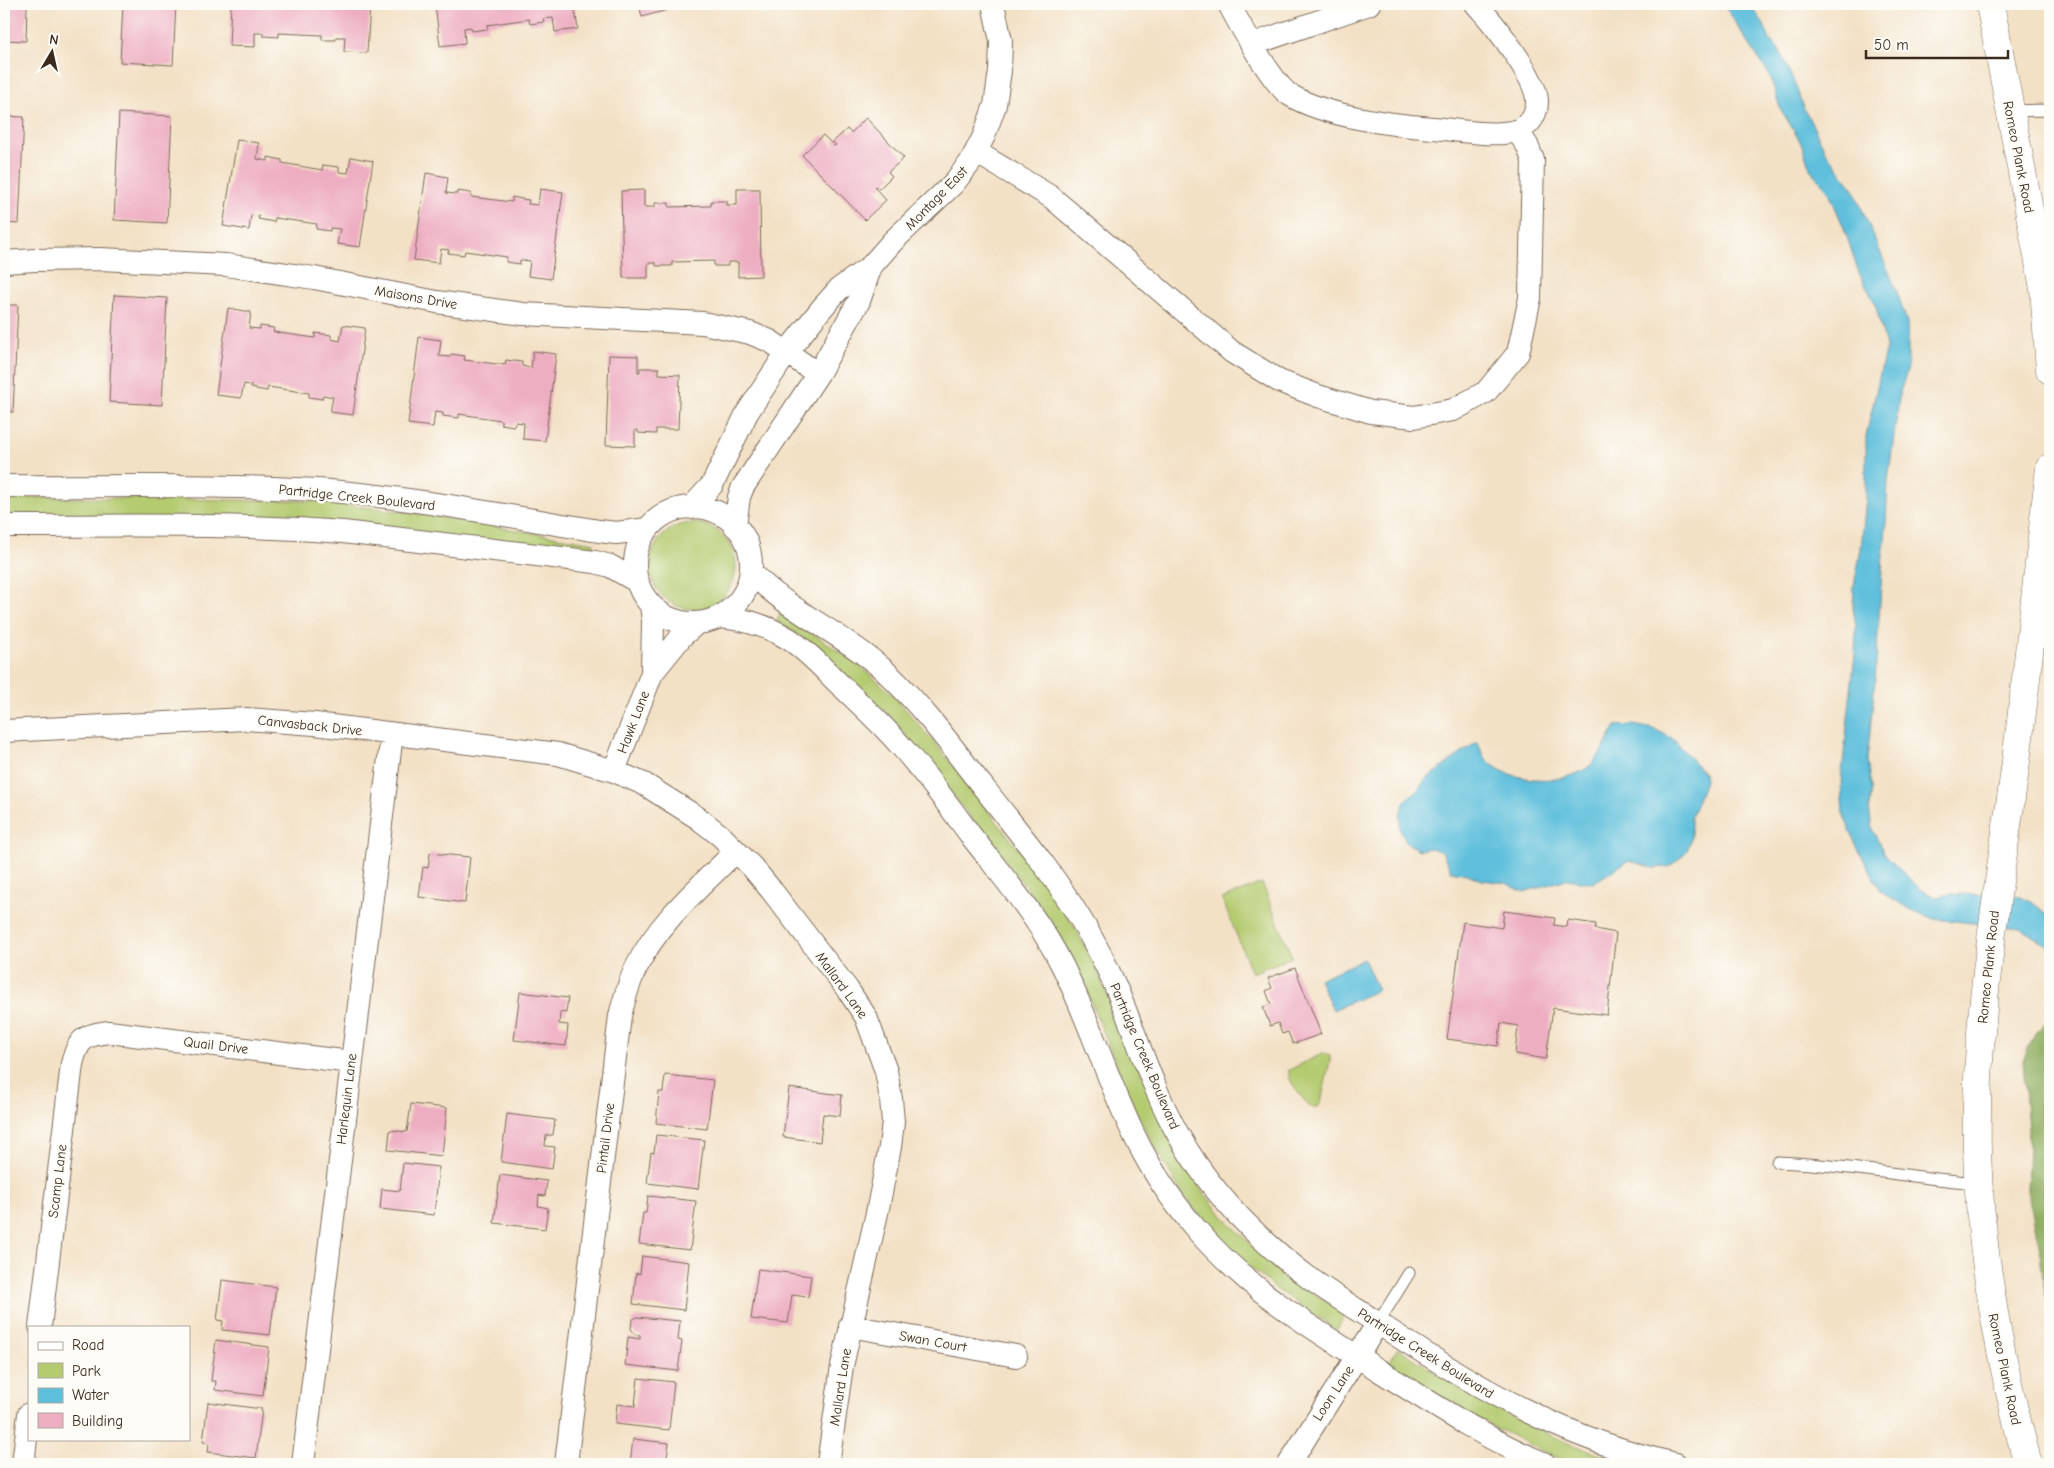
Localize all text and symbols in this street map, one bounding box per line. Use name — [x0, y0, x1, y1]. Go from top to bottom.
north arrow — [28, 28, 78, 78]
scale bar — [1866, 28, 2009, 60]
text: N — [48, 31, 60, 49]
text: 50 m — [1874, 36, 1909, 54]
street label: Romeo Plank Road — [1999, 100, 2038, 215]
street label: Montage East — [902, 162, 972, 234]
street label: Maisons Drive — [373, 282, 459, 313]
street label: Partridge Creek Boulevard — [278, 481, 436, 514]
street label: Hawk Lane — [614, 688, 653, 756]
street label: Canvasback Drive — [257, 712, 363, 739]
street label: Romeo Plank Road — [1974, 910, 2003, 1025]
street label: Mallard Lane — [812, 949, 871, 1022]
street label: Partridge Creek Boulevard — [1106, 980, 1183, 1132]
street label: Quail Drive — [182, 1033, 249, 1058]
street label: Harlequin Lane — [332, 1053, 361, 1146]
street label: Pintail Drive — [593, 1102, 618, 1174]
street label: Scamp Lane — [45, 1143, 70, 1219]
street label: Partridge Creek Boulevard — [1355, 1305, 1497, 1402]
street label: Romeo Plank Road — [1984, 1312, 2025, 1427]
legend — [28, 1326, 190, 1440]
street label: Swan Court — [898, 1327, 969, 1356]
text: Road — [72, 1336, 104, 1354]
street label: Mallard Lane — [826, 1347, 855, 1427]
text: Park — [72, 1362, 101, 1380]
street label: Loon Lane — [1309, 1362, 1358, 1424]
text: Water — [72, 1386, 109, 1404]
text: Building — [72, 1412, 123, 1430]

